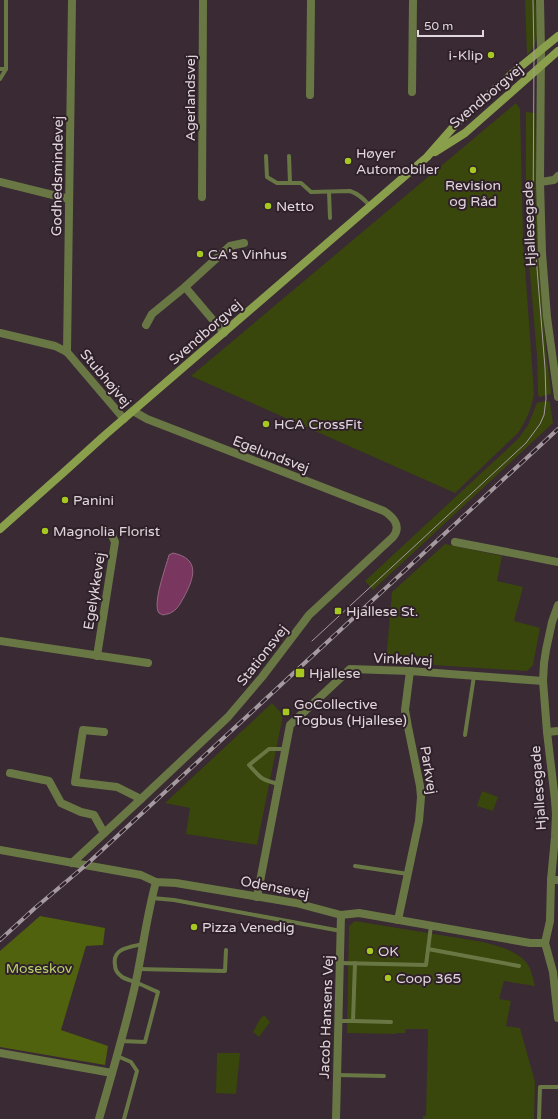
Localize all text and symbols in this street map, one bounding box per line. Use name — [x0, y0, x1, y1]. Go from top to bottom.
scale bar — [418, 12, 483, 38]
text: 50 m — [424, 19, 453, 33]
place label: i-Klip — [449, 47, 483, 64]
marker: i-Klip — [486, 50, 496, 60]
street label: Agerlandsvej — [182, 55, 199, 141]
street label: Svendborgvej — [446, 61, 527, 132]
street label: Godhedsmindevej — [48, 116, 67, 236]
place label: Høyer Automobiler — [356, 145, 440, 178]
marker: Høyer Automobiler — [343, 156, 353, 166]
marker: Revision og Råd — [468, 165, 478, 175]
place label: Revision og Råd — [445, 177, 501, 210]
street label: Hjallesegade — [520, 181, 539, 267]
place label: Netto — [276, 198, 314, 215]
marker: Netto — [263, 201, 273, 211]
place label: CA's Vinhus — [208, 246, 287, 263]
marker: CA's Vinhus — [195, 249, 205, 259]
street label: Svendborgvej — [165, 296, 245, 369]
street label: Stubhøjvej — [76, 346, 135, 411]
place label: HCA CrossFit — [274, 416, 363, 433]
marker: HCA CrossFit — [261, 419, 271, 429]
street label: Egelundsvej — [230, 432, 311, 477]
place label: Panini — [73, 492, 114, 509]
marker: Panini — [60, 495, 70, 505]
place label: Magnolia Florist — [53, 523, 161, 540]
marker: Magnolia Florist — [40, 526, 50, 536]
street label: Egelykkevej — [80, 551, 109, 631]
place label: Hjallese St. — [346, 603, 418, 620]
marker: Hjallese St. — [333, 606, 343, 616]
street label: Stationsvej — [233, 621, 291, 689]
street label: Vinkelvej — [373, 649, 433, 670]
place label: Hjallese — [309, 665, 360, 682]
marker: Hjallese — [294, 667, 306, 679]
place label: GoCollective Togbus (Hjallese) — [294, 696, 407, 729]
marker: GoCollective Togbus (Hjallese) — [281, 707, 291, 717]
street label: Parkvej — [416, 745, 441, 795]
street label: Hjallesegade — [527, 745, 550, 831]
street label: Odensevej — [239, 872, 311, 902]
place label: Pizza Venedig — [202, 919, 295, 936]
marker: Pizza Venedig — [189, 922, 199, 932]
place label: OK — [378, 943, 399, 960]
marker: OK — [365, 946, 375, 956]
street label: Jacob Hansens Vej — [316, 955, 337, 1079]
park label: Moseskov — [6, 960, 73, 977]
place label: Coop 365 — [396, 970, 461, 987]
marker: Coop 365 — [383, 973, 393, 983]

